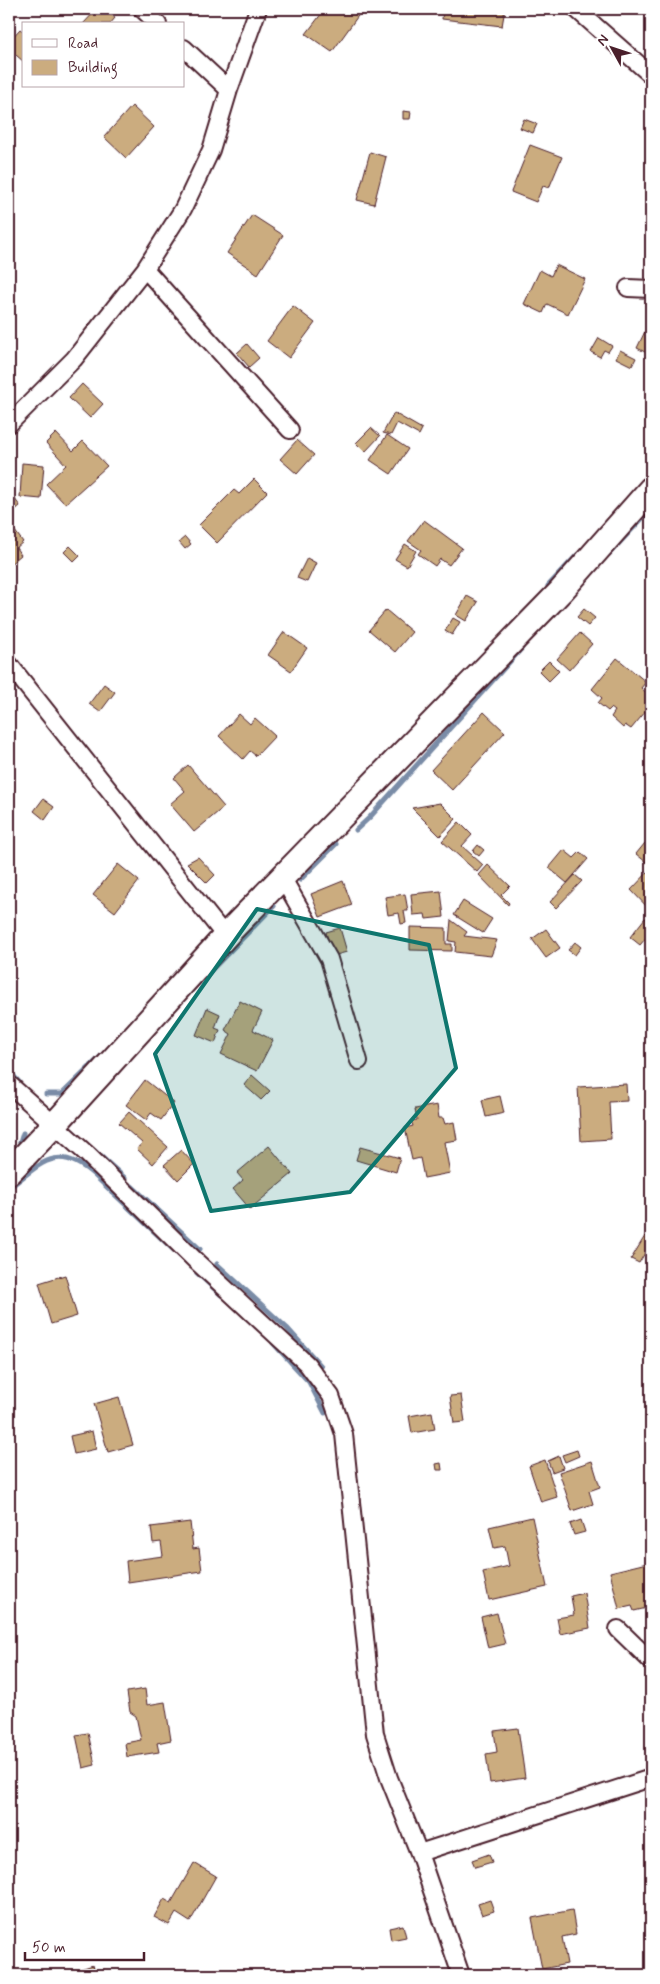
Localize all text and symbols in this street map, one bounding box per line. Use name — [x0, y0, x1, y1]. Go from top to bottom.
legend — [22, 22, 185, 88]
north arrow — [588, 22, 638, 72]
text: N — [593, 31, 613, 50]
text: Road — [68, 34, 98, 54]
text: Building — [68, 58, 118, 79]
scale bar — [25, 1929, 144, 1961]
text: 50 m — [32, 1938, 66, 1958]

